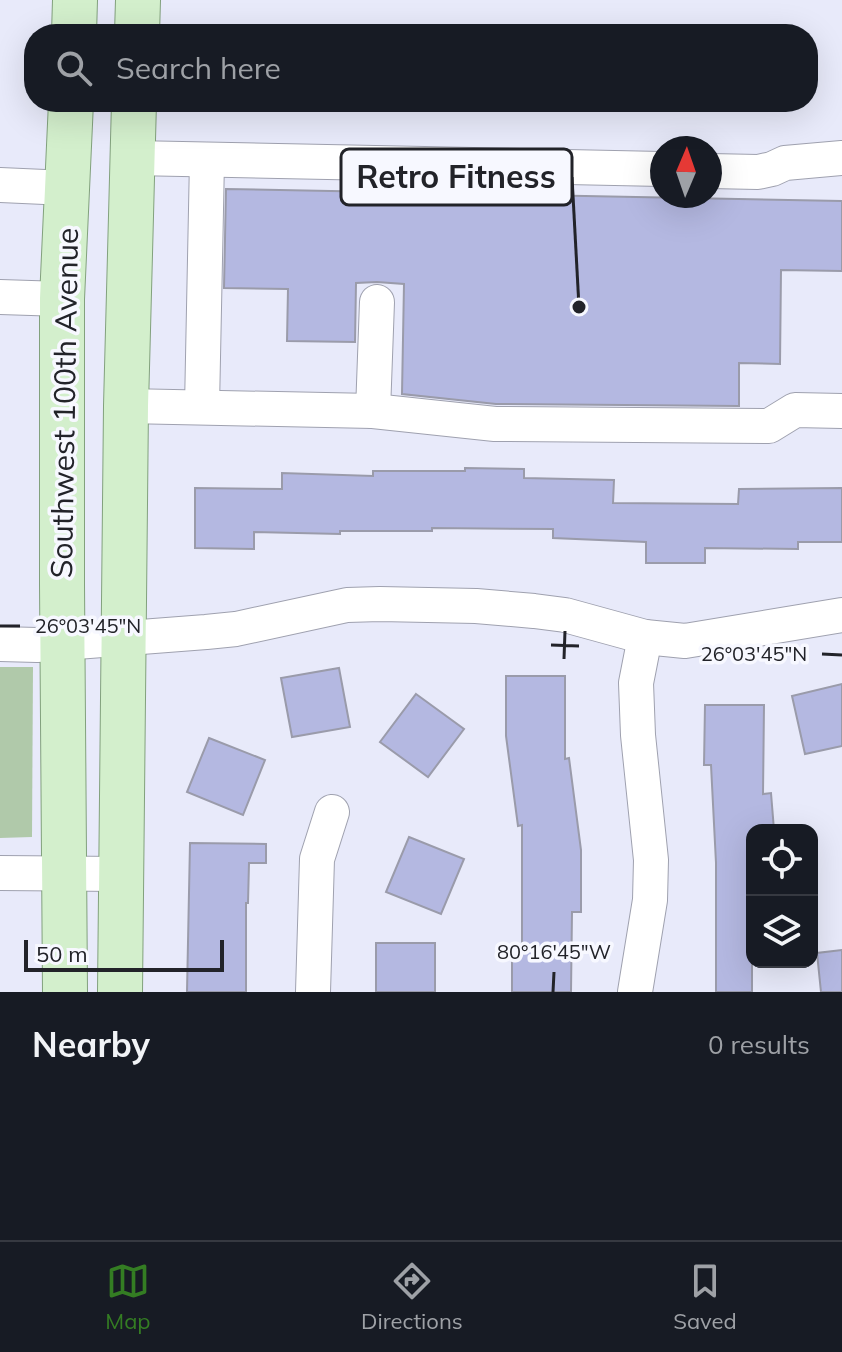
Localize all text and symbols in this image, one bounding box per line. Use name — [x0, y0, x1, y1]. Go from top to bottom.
search box — [24, 24, 818, 112]
icon: search — [52, 46, 96, 90]
text: Search here — [116, 49, 281, 87]
north arrow — [650, 136, 722, 208]
callout: Retro Fitness — [341, 149, 572, 205]
text: Retro Fitness — [356, 156, 556, 196]
street label: Southwest 100th Avenue — [42, 227, 86, 579]
text: 26°03'45"N — [35, 613, 141, 638]
text: 26°03'45"N — [701, 641, 807, 666]
map controls — [746, 824, 818, 968]
button: locate — [746, 824, 818, 896]
button: layers — [746, 896, 818, 968]
scale bar — [24, 936, 224, 972]
text: 80°16'45"W — [497, 939, 611, 964]
text: 50 m — [36, 940, 87, 968]
text: Nearby — [32, 1023, 150, 1066]
text: 0 results — [708, 1028, 810, 1061]
tab: Map — [105, 1259, 151, 1335]
tab: Directions — [361, 1259, 463, 1335]
tab: Saved — [673, 1259, 737, 1335]

